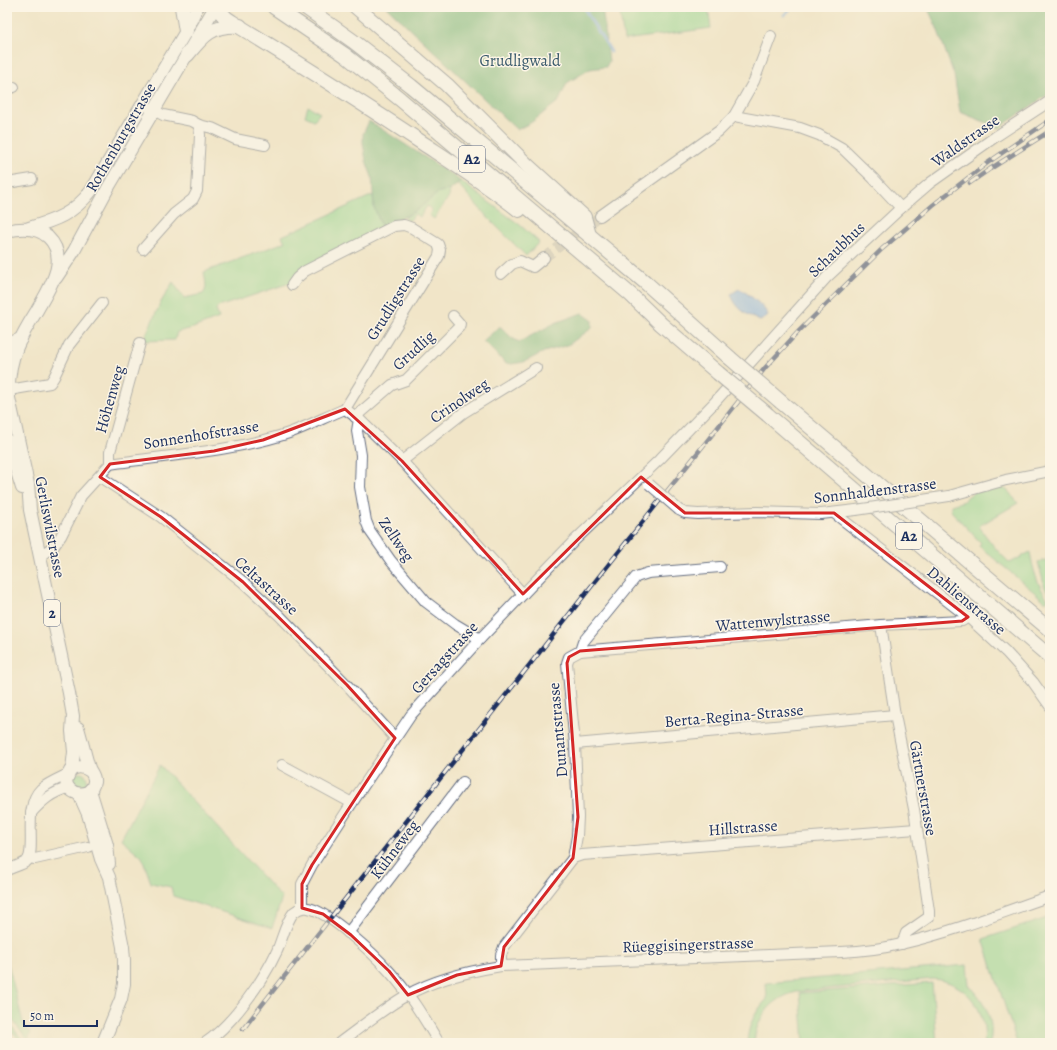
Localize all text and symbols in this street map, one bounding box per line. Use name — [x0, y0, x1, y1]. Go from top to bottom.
park label: Grudligwald — [479, 50, 561, 72]
street label: Rothenburgstrasse — [81, 79, 161, 196]
street label: Waldstrasse — [926, 109, 1004, 173]
road number: A2 — [459, 146, 485, 172]
street label: Schaubhus — [803, 217, 870, 282]
street label: Grudligstrasse — [361, 252, 430, 345]
street label: Grudlig — [388, 326, 440, 376]
street label: Höhenweg — [90, 363, 130, 436]
street label: Crinolweg — [426, 373, 493, 429]
street label: Sonnenhofstrasse — [142, 415, 260, 455]
street label: Sonnhaldenstrasse — [813, 473, 938, 509]
street label: Gerliswilstrasse — [29, 474, 71, 580]
street label: Zellweg — [373, 513, 419, 566]
road number: A2 — [896, 523, 922, 549]
street label: Celtastrasse — [230, 551, 303, 620]
street label: Dahlienstrasse — [922, 561, 1010, 640]
road number: 2 — [44, 600, 60, 626]
street label: Wattenwylstrasse — [714, 605, 831, 637]
street label: Gersagstrasse — [406, 617, 483, 699]
street label: Dunantstrasse — [543, 681, 573, 778]
street label: Berta-Regina-Strasse — [664, 699, 804, 733]
street label: Gärtnerstrasse — [904, 739, 942, 838]
street label: Kühneweg — [365, 815, 424, 884]
street label: Hillstrasse — [708, 815, 778, 841]
street label: Rüeggisingerstrasse — [622, 932, 754, 958]
scale bar — [24, 1002, 97, 1028]
text: 50 m — [30, 1008, 54, 1024]

